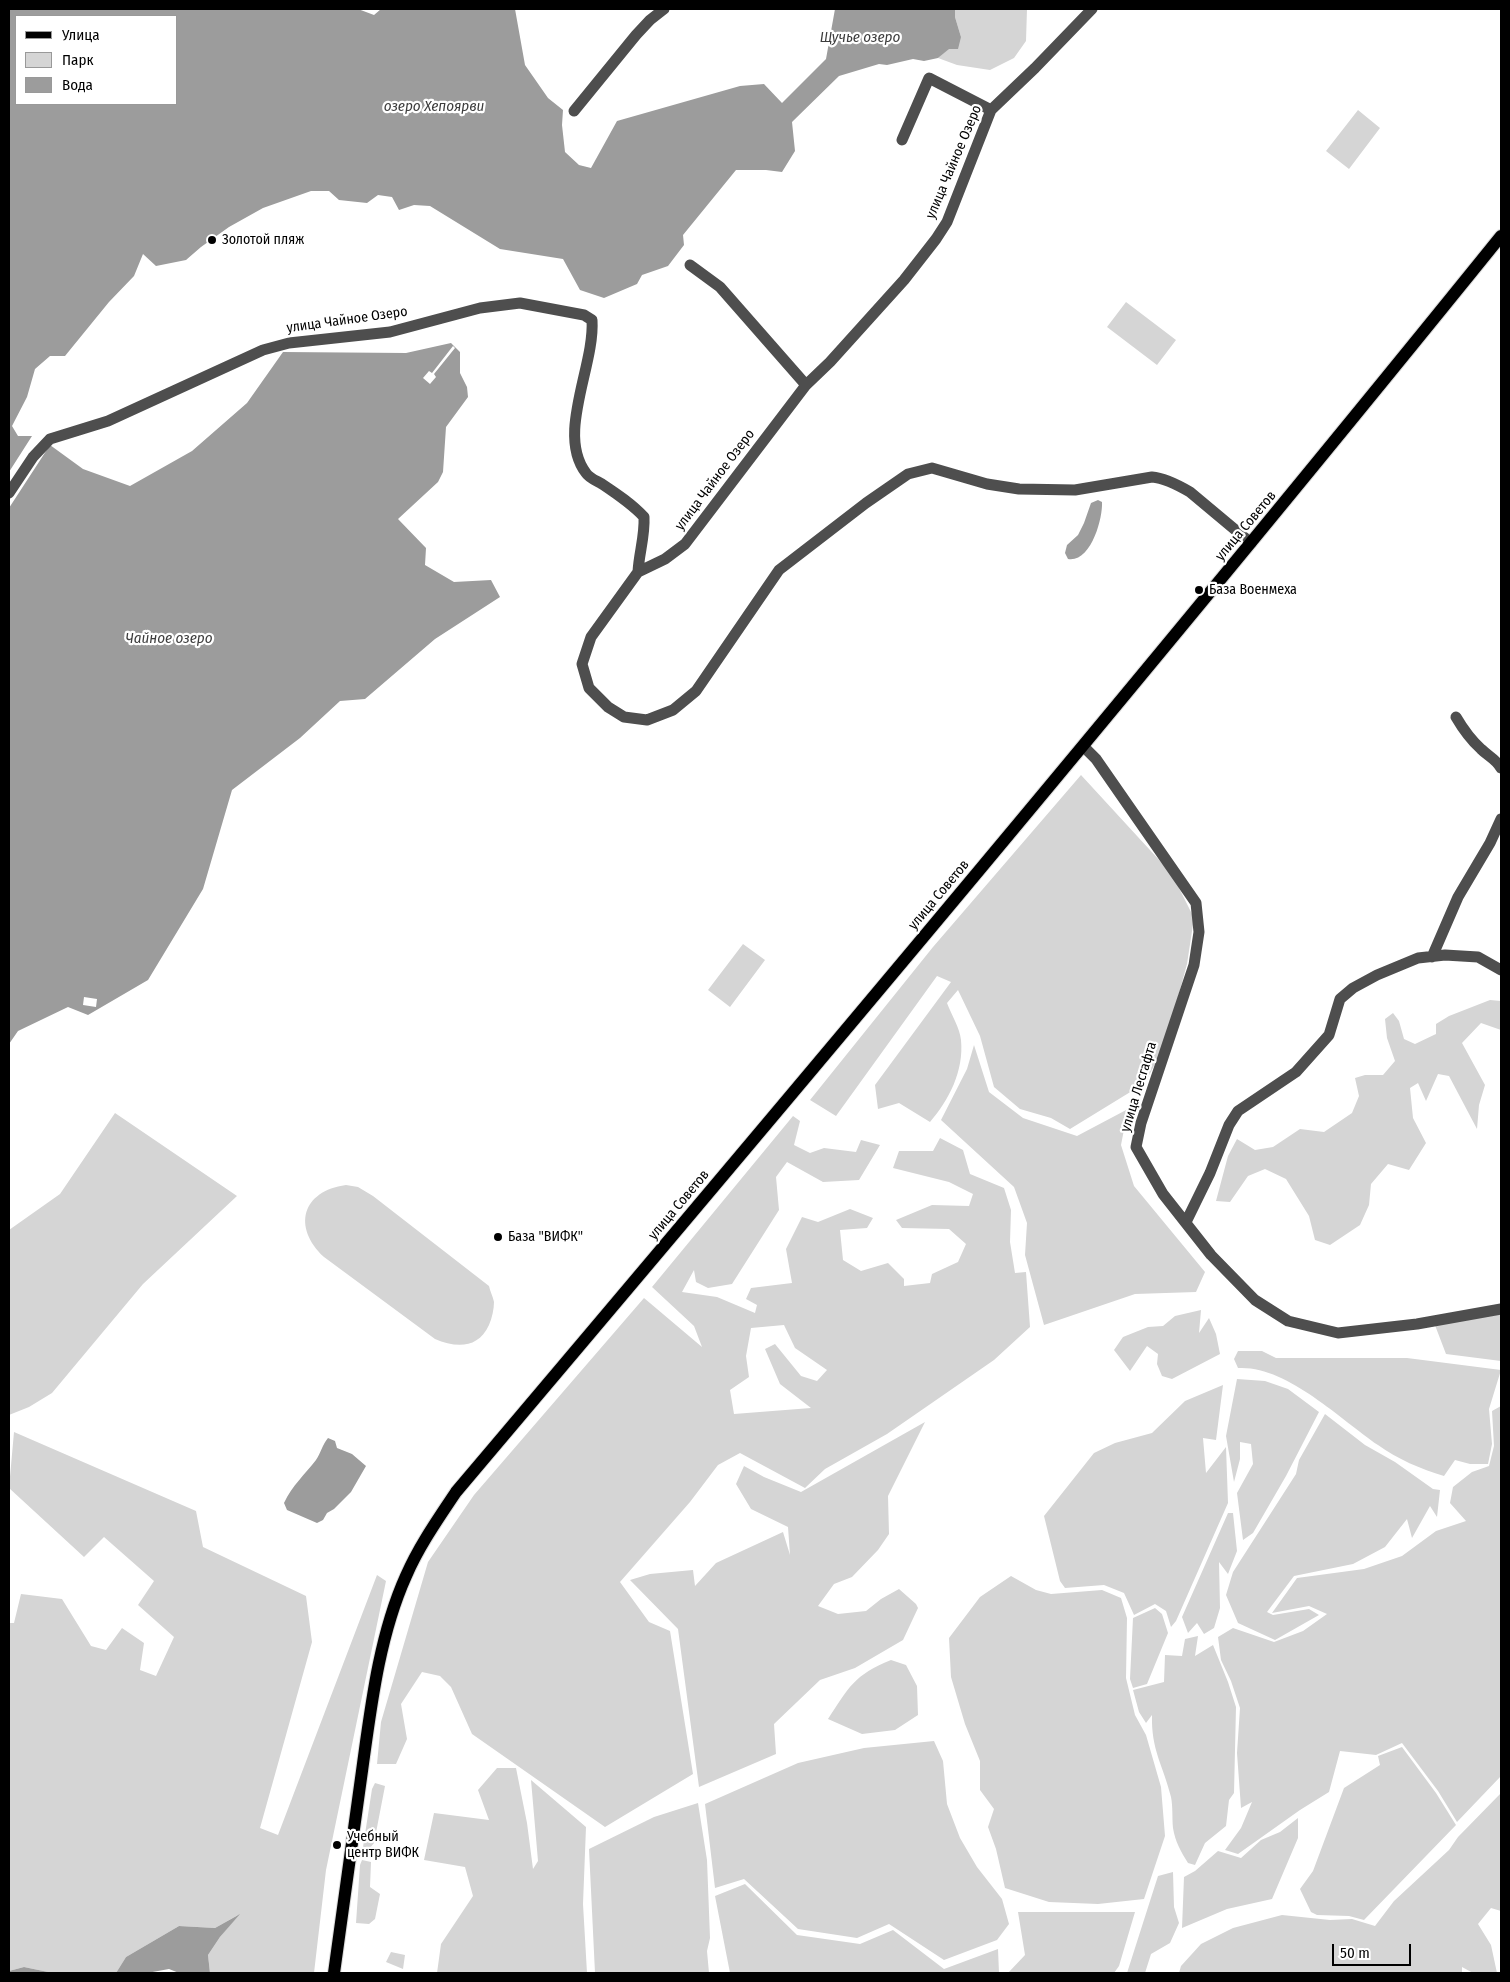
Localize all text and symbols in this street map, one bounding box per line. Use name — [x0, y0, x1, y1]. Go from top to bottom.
legend — [15, 15, 178, 105]
text: Улица — [62, 26, 100, 44]
water label: Щучье озеро — [820, 29, 900, 47]
text: Парк — [62, 51, 93, 69]
text: Вода — [62, 76, 93, 94]
water label: озеро Хепоярви — [384, 98, 484, 116]
street label: улица Чайное Озеро — [922, 103, 986, 221]
place label: Золотой пляж — [222, 232, 304, 248]
marker: Золотой пляж — [206, 234, 218, 246]
street label: улица Чайное Озеро — [285, 303, 409, 337]
street label: улица Чайное Озеро — [672, 426, 758, 534]
street label: улица Советов — [1212, 488, 1280, 564]
place label: База Военмеха — [1209, 582, 1297, 598]
marker: База Военмеха — [1193, 584, 1205, 596]
water label: Чайное озеро — [125, 630, 213, 648]
street label: улица Советов — [905, 857, 973, 933]
street label: улица Лесгафта — [1117, 1040, 1161, 1134]
street label: улица Советов — [645, 1167, 713, 1243]
place label: База "ВИФК" — [508, 1229, 583, 1245]
marker: База "ВИФК" — [492, 1231, 504, 1243]
place label: Учебный центр ВИФК — [347, 1829, 419, 1861]
marker: Учебный центр ВИФК — [331, 1839, 343, 1851]
scale bar — [1335, 1934, 1414, 1966]
text: 50 m — [1340, 1944, 1370, 1962]

